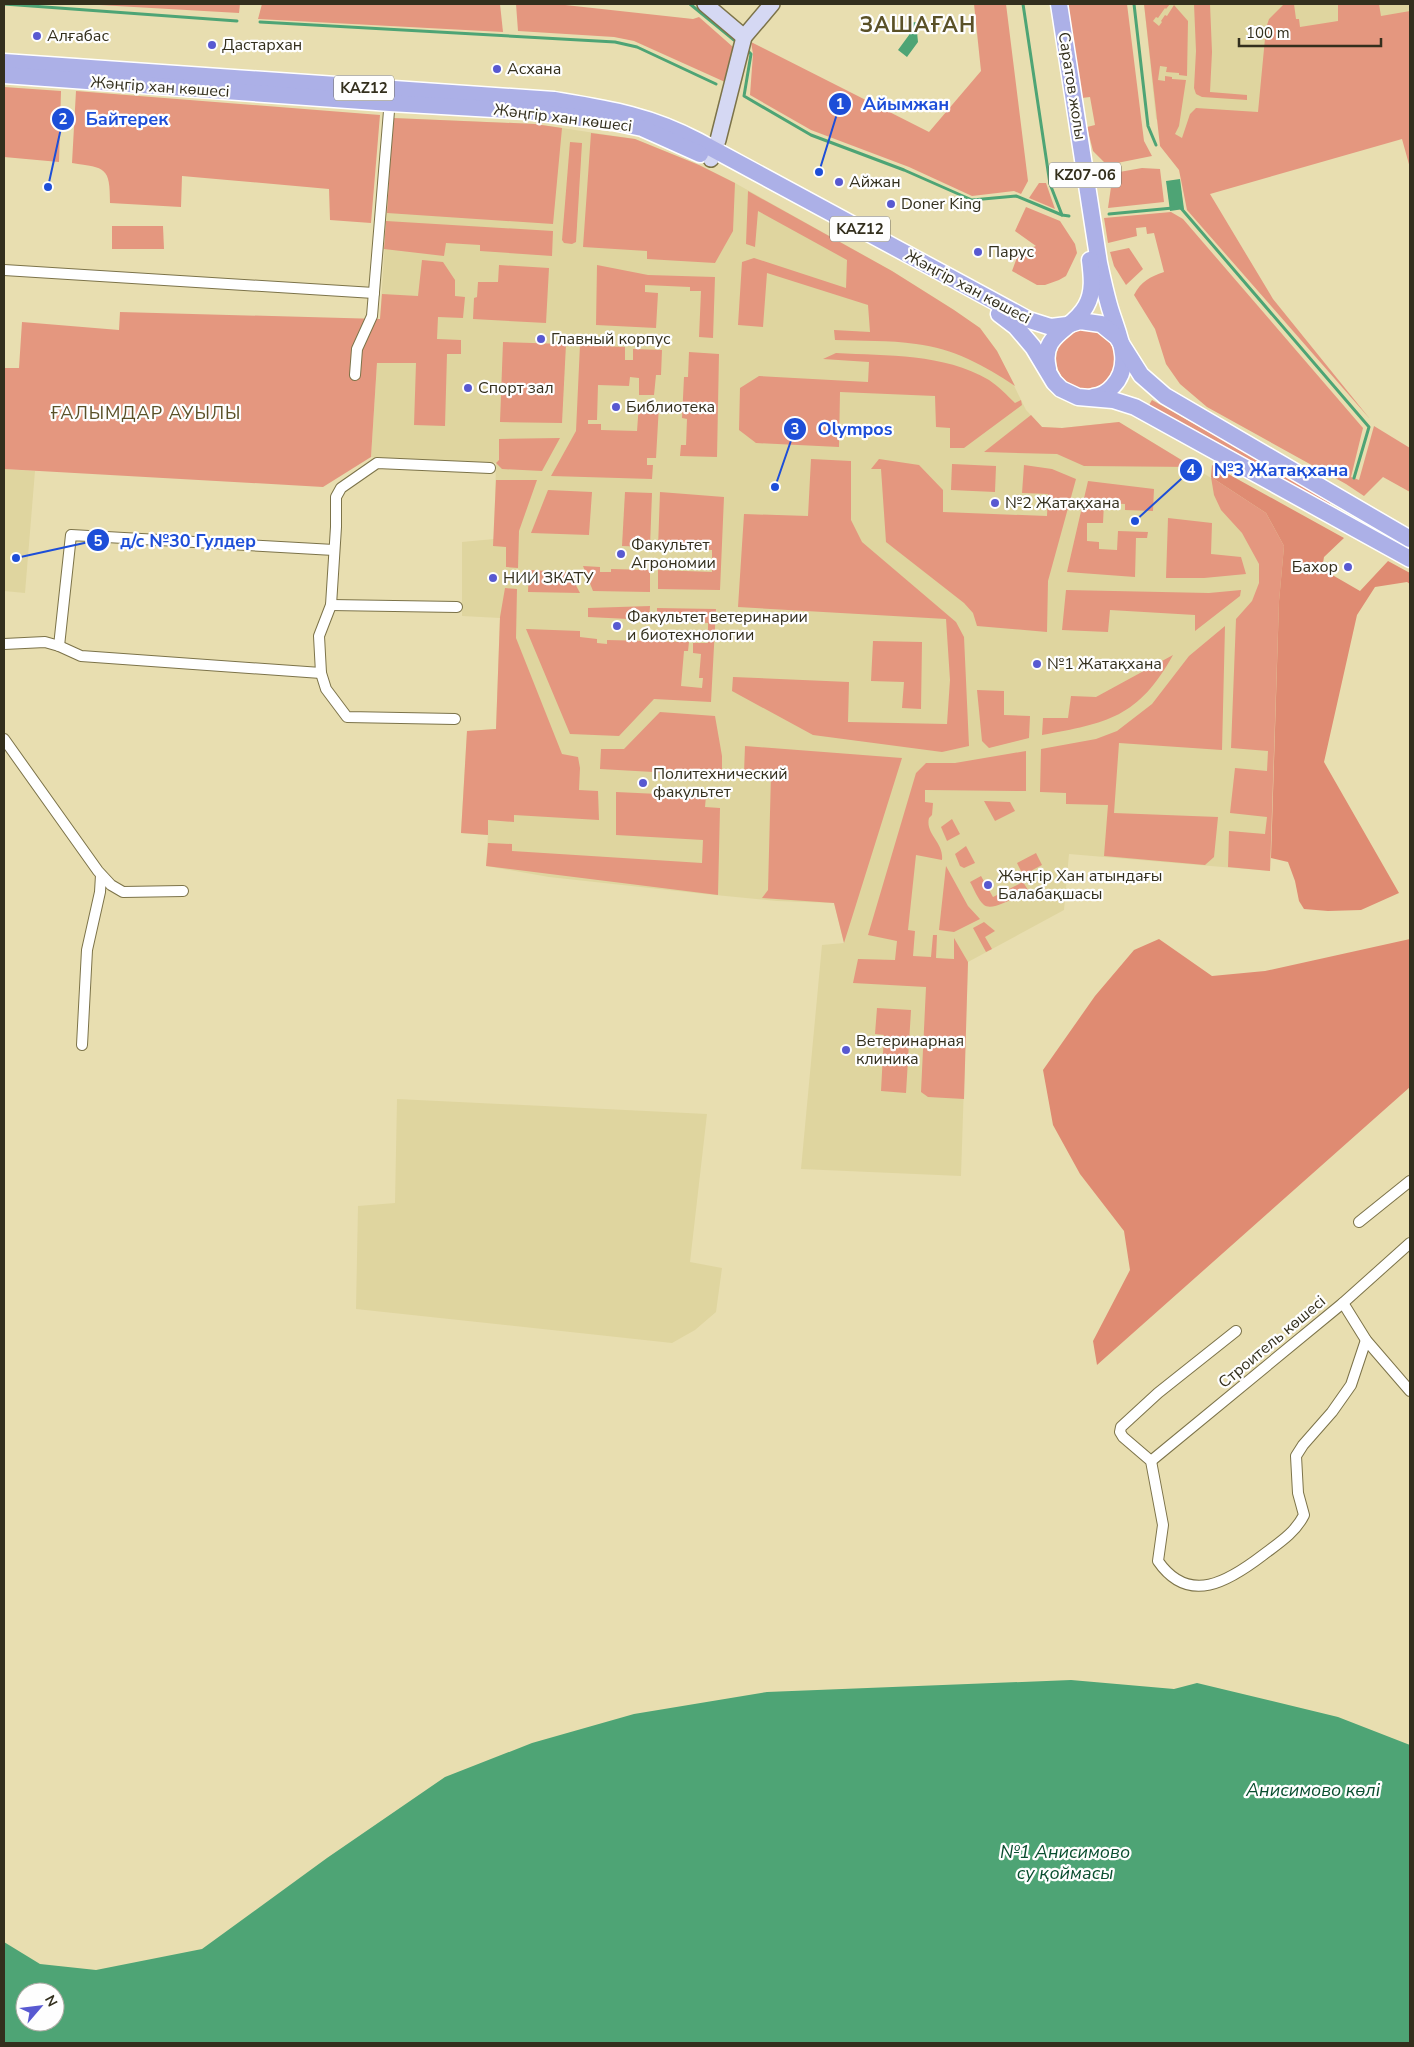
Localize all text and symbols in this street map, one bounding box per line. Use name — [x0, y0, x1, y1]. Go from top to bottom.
district label: ЗАШАҒАН — [860, 11, 976, 39]
scale bar — [1239, 15, 1382, 47]
text: 100 m — [1246, 23, 1290, 43]
place label: Алғабас — [47, 25, 109, 47]
marker: Алғабас — [31, 30, 43, 42]
street label: Саратов жолы — [1053, 31, 1091, 141]
place label: Дастархан — [222, 34, 302, 56]
marker: Дастархан — [206, 39, 218, 51]
place label: Асхана — [507, 58, 561, 80]
marker: Асхана — [491, 63, 503, 75]
street label: Жәңгір хан көшесі — [90, 71, 230, 103]
road number: KAZ12 — [334, 76, 394, 100]
callout: Айымжан — [828, 87, 959, 120]
text: Айымжан — [863, 92, 949, 116]
text: 1 — [835, 94, 845, 114]
street label: Жәңгір хан көшесі — [493, 99, 633, 137]
callout: Байтерек — [50, 102, 178, 135]
text: Байтерек — [86, 107, 169, 131]
text: 2 — [58, 109, 68, 129]
road number: KZ07-06 — [1049, 162, 1121, 188]
place label: Айжан — [849, 171, 901, 193]
marker: Айжан — [833, 176, 845, 188]
place label: Doner King — [901, 193, 981, 215]
marker: Doner King — [885, 198, 897, 210]
road number: KAZ12 — [830, 216, 890, 242]
place label: Парус — [988, 241, 1034, 263]
street label: Жәңгір хан көшесі — [901, 245, 1035, 329]
marker: Парус — [972, 246, 984, 258]
place label: Главный корпус — [551, 328, 671, 350]
marker: Главный корпус — [535, 333, 547, 345]
place label: Спорт зал — [478, 377, 554, 399]
marker: Спорт зал — [462, 382, 474, 394]
place label: Библиотека — [626, 396, 715, 418]
district label: ҒАЛЫМДАР АУЫЛЫ — [51, 401, 242, 425]
marker: Библиотека — [610, 401, 622, 413]
callout: Olympos — [782, 413, 902, 446]
text: Olympos — [818, 417, 893, 441]
text: 3 — [790, 419, 800, 439]
callout: №3 Жатақхана — [1179, 453, 1358, 486]
text: №3 Жатақхана — [1214, 458, 1348, 482]
text: 4 — [1186, 460, 1196, 480]
place label: №2 Жатақхана — [1005, 492, 1120, 514]
marker: №2 Жатақхана — [989, 497, 1001, 509]
callout: д/с №30 Гулдер — [85, 524, 266, 557]
text: д/с №30 Гулдер — [120, 529, 256, 553]
text: 5 — [93, 531, 103, 551]
place label: Факультет Агрономии — [631, 534, 716, 574]
marker: Факультет Агрономии — [615, 548, 627, 560]
place label: Бахор — [1292, 556, 1338, 578]
marker: Бахор — [1342, 561, 1354, 573]
place label: НИИ ЗКАТУ — [503, 567, 594, 589]
marker: НИИ ЗКАТУ — [487, 572, 499, 584]
place label: Факультет ветеринарии и биотехнологии — [627, 606, 808, 646]
marker: Факультет ветеринарии и биотехнологии — [611, 620, 623, 632]
place label: №1 Жатақхана — [1047, 653, 1162, 675]
marker: №1 Жатақхана — [1031, 658, 1043, 670]
place label: Политехнический факультет — [653, 763, 788, 803]
marker: Политехнический факультет — [637, 777, 649, 789]
place label: Жәңгір Хан атындағы Балабақшасы — [998, 865, 1163, 905]
marker: Жәңгір Хан атындағы Балабақшасы — [982, 879, 994, 891]
place label: Ветеринарная клиника — [856, 1030, 964, 1070]
marker: Ветеринарная клиника — [840, 1044, 852, 1056]
street label: Строитель көшесі — [1214, 1291, 1330, 1393]
water label: Анисимово көлі — [1245, 1778, 1381, 1802]
water label: №1 Анисимово су қоймасы — [1000, 1840, 1130, 1885]
north arrow — [15, 1982, 65, 2032]
text: N — [40, 1992, 62, 2010]

